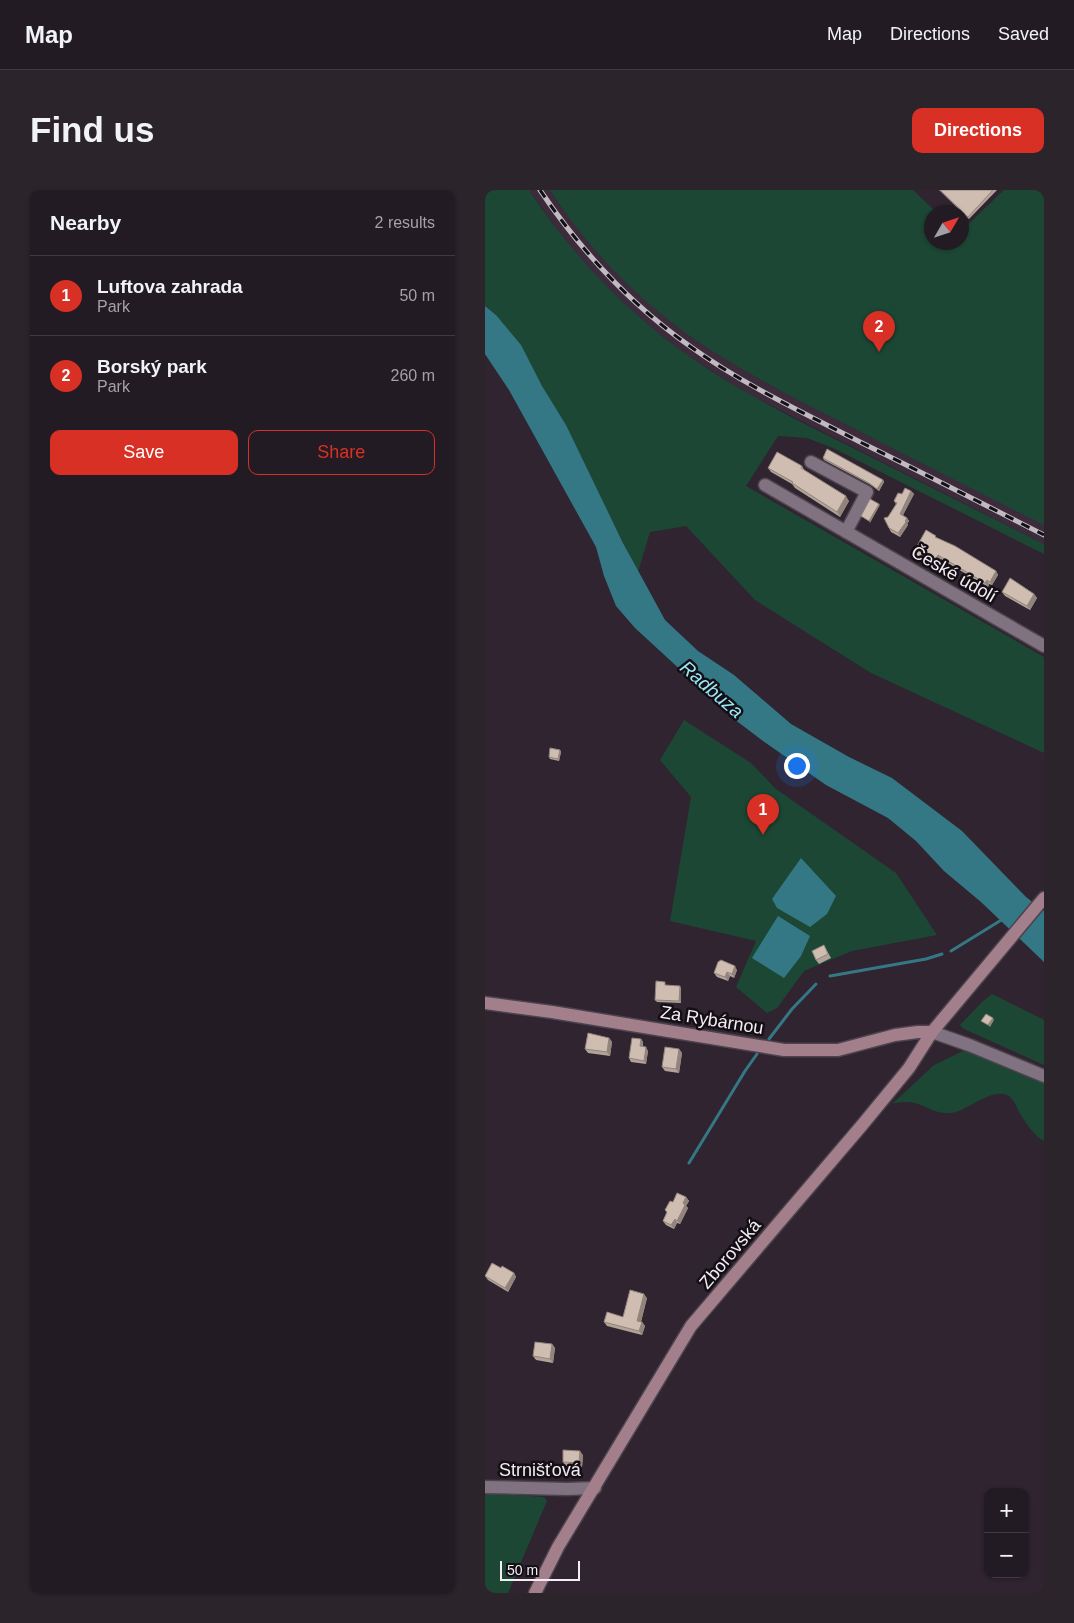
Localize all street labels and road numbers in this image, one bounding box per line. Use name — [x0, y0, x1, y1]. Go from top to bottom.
street label: České údolí — [908, 541, 1001, 606]
street label: Za Rybárnou — [659, 1002, 765, 1038]
street label: Zborovská — [695, 1215, 765, 1293]
street label: Strnišťová — [499, 1460, 582, 1480]

